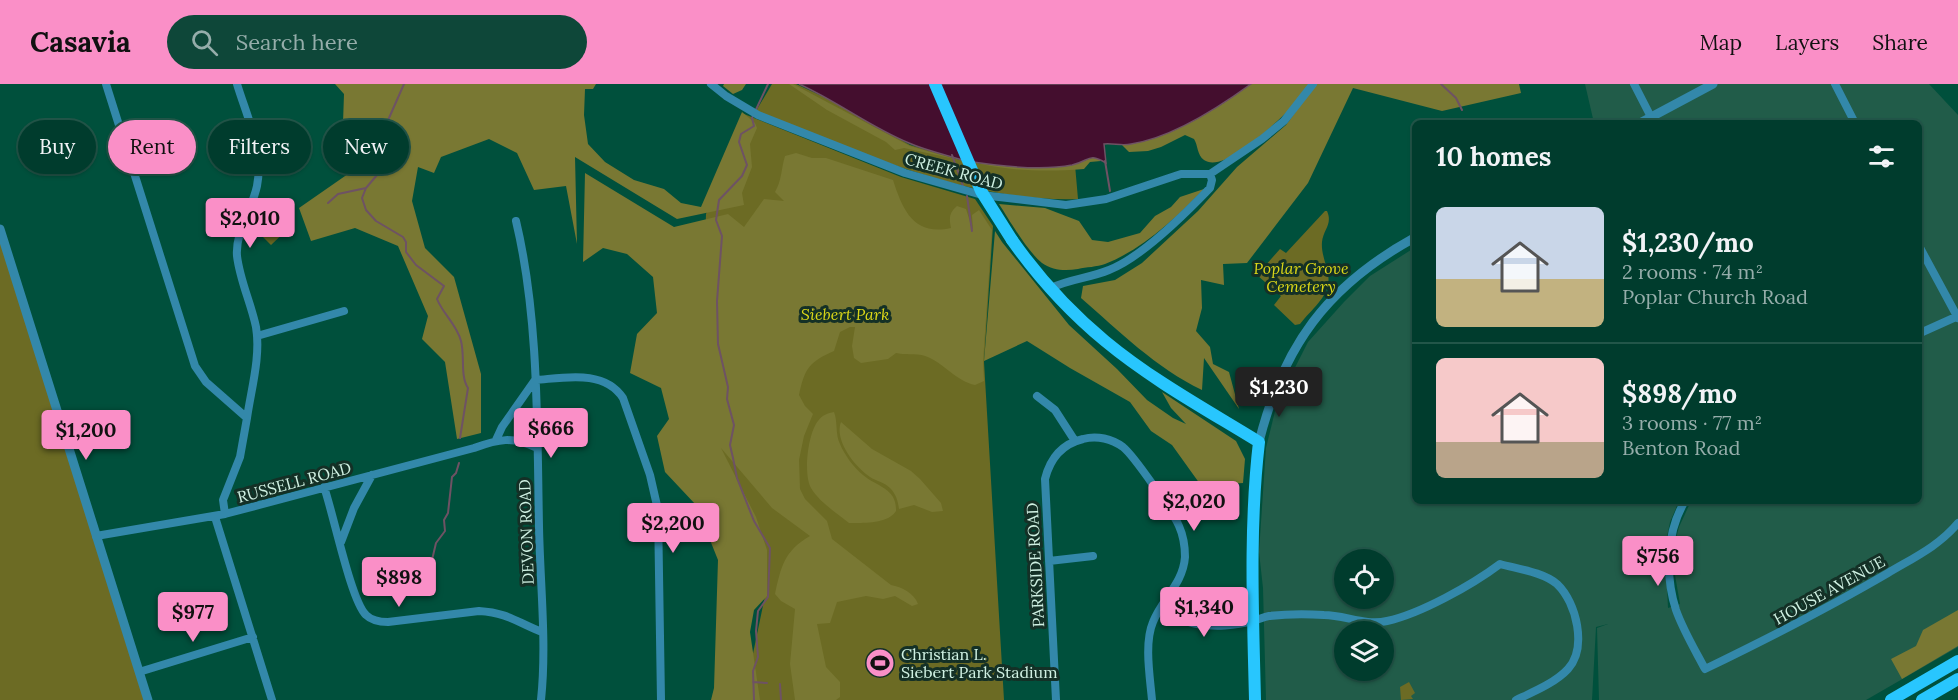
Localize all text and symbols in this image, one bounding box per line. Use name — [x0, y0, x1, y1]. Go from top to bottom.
search box — [167, 15, 587, 69]
text: Casavia — [30, 24, 131, 60]
icon: search — [188, 26, 221, 59]
text: Search here — [236, 28, 358, 56]
text: Map — [1699, 29, 1742, 56]
text: Layers — [1775, 29, 1839, 56]
text: Share — [1872, 29, 1928, 56]
chip: Buy — [18, 120, 96, 174]
chip: Rent — [108, 120, 196, 174]
chip: Filters — [208, 120, 311, 174]
chip: New — [323, 120, 409, 174]
text: 10 homes — [1436, 140, 1551, 173]
icon: filters — [1865, 140, 1898, 173]
street label: CREEK ROAD — [903, 148, 1005, 194]
pin: $2,010 — [201, 198, 299, 249]
text: $2,010 — [220, 205, 280, 230]
text: $1,230/mo — [1622, 226, 1754, 259]
icon: home — [1484, 231, 1556, 303]
park label: Poplar Grove Cemetery — [1253, 258, 1349, 296]
text: 2 rooms · 74 m² — [1622, 259, 1763, 284]
text: Poplar Church Road — [1622, 284, 1808, 309]
park label: Siebert Park — [801, 304, 889, 324]
pin: $1,230 — [1230, 367, 1328, 418]
text: $1,230 — [1249, 374, 1309, 399]
text: $898/mo — [1622, 377, 1737, 410]
icon: home — [1484, 382, 1556, 454]
pin: $666 — [515, 408, 587, 459]
pin: $1,200 — [37, 410, 135, 461]
text: 3 rooms · 77 m² — [1622, 410, 1762, 435]
text: $666 — [528, 415, 574, 440]
text: $1,200 — [56, 417, 116, 442]
text: Benton Road — [1622, 435, 1740, 460]
street label: RUSSELL ROAD — [235, 457, 353, 507]
street label: DEVON ROAD — [514, 479, 538, 585]
pin: $2,020 — [1145, 481, 1243, 532]
text: $2,020 — [1162, 488, 1226, 513]
street label: PARKSIDE ROAD — [1022, 502, 1048, 628]
pin: $2,200 — [624, 503, 722, 554]
text: $2,200 — [641, 510, 705, 535]
pin: $756 — [1622, 536, 1694, 587]
text: $756 — [1636, 543, 1680, 568]
map controls — [1334, 549, 1394, 681]
button: locate — [1334, 549, 1394, 609]
street label: HOUSE AVENUE — [1770, 551, 1888, 629]
pin: $898 — [363, 557, 435, 608]
text: $898 — [376, 564, 422, 589]
pin: $1,340 — [1155, 587, 1253, 638]
pin: $977 — [157, 592, 229, 643]
text: $1,340 — [1174, 594, 1234, 619]
text: $977 — [172, 599, 214, 624]
button: layers — [1334, 621, 1394, 681]
place label: Christian L. Siebert Park Stadium — [901, 644, 1057, 682]
sports icon: Christian L. Siebert Park Stadium — [864, 647, 896, 679]

